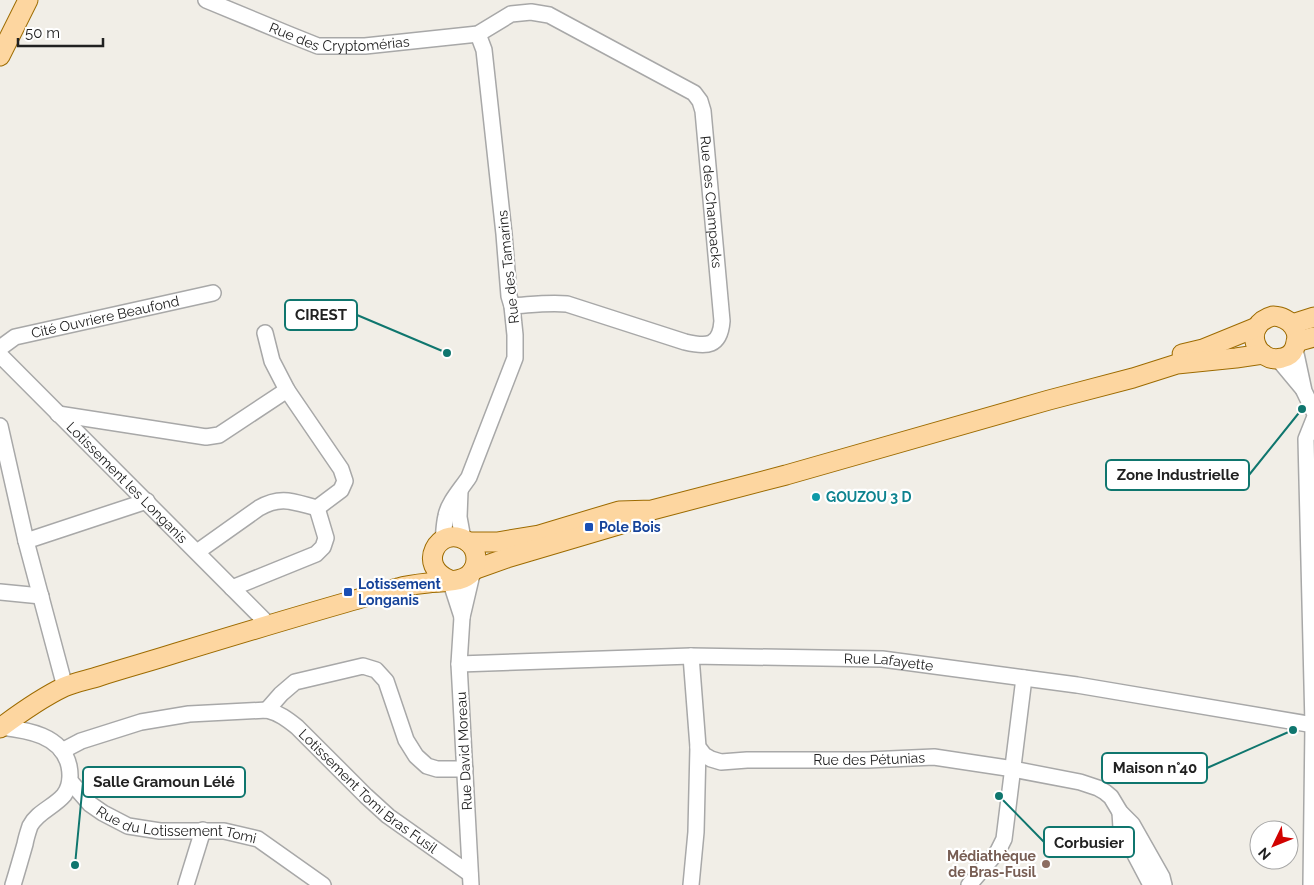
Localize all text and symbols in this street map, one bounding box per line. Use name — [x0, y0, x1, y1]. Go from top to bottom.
scale bar — [18, 15, 102, 47]
street label: Rue des Cryptomérias — [267, 19, 411, 54]
text: 50 m — [25, 24, 60, 42]
street label: Rue des Champacks — [697, 135, 725, 269]
street label: Rue des Tamarins — [494, 209, 522, 325]
street label: Cité Ouvriere Beaufond — [30, 293, 181, 341]
callout: CIREST — [285, 300, 357, 330]
text: CIREST — [295, 306, 348, 324]
street label: Lotissement les Longanis — [63, 419, 191, 547]
callout: Zone Industrielle — [1106, 460, 1249, 490]
text: Zone Industrielle — [1117, 466, 1239, 484]
place label: GOUZOU 3 D — [826, 489, 911, 505]
marker: GOUZOU 3 D — [810, 491, 822, 503]
place label: Pole Bois — [599, 519, 661, 535]
marker: Pole Bois — [583, 521, 595, 533]
place label: Lotissement Longanis — [358, 576, 441, 608]
marker: Lotissement Longanis — [342, 586, 354, 598]
street label: Rue Lafayette — [844, 650, 934, 674]
street label: Rue David Moreau — [453, 691, 475, 811]
street label: Lotissement Tomi Bras Fusil — [296, 726, 441, 856]
street label: Rue des Pétunias — [813, 749, 926, 768]
callout: Maison n°40 — [1102, 753, 1207, 783]
text: Maison n°40 — [1113, 759, 1197, 777]
callout: Salle Gramoun Lélé — [83, 767, 245, 797]
text: Salle Gramoun Lélé — [93, 773, 235, 791]
street label: Rue du Lotissement Tomi — [93, 803, 258, 846]
north arrow — [1249, 820, 1299, 870]
callout: Corbusier — [1044, 827, 1134, 857]
text: Corbusier — [1054, 834, 1124, 852]
text: N — [1255, 845, 1274, 863]
place label: Médiathèque de Bras-Fusil — [947, 848, 1037, 880]
marker: Médiathèque de Bras-Fusil — [1040, 858, 1052, 870]

